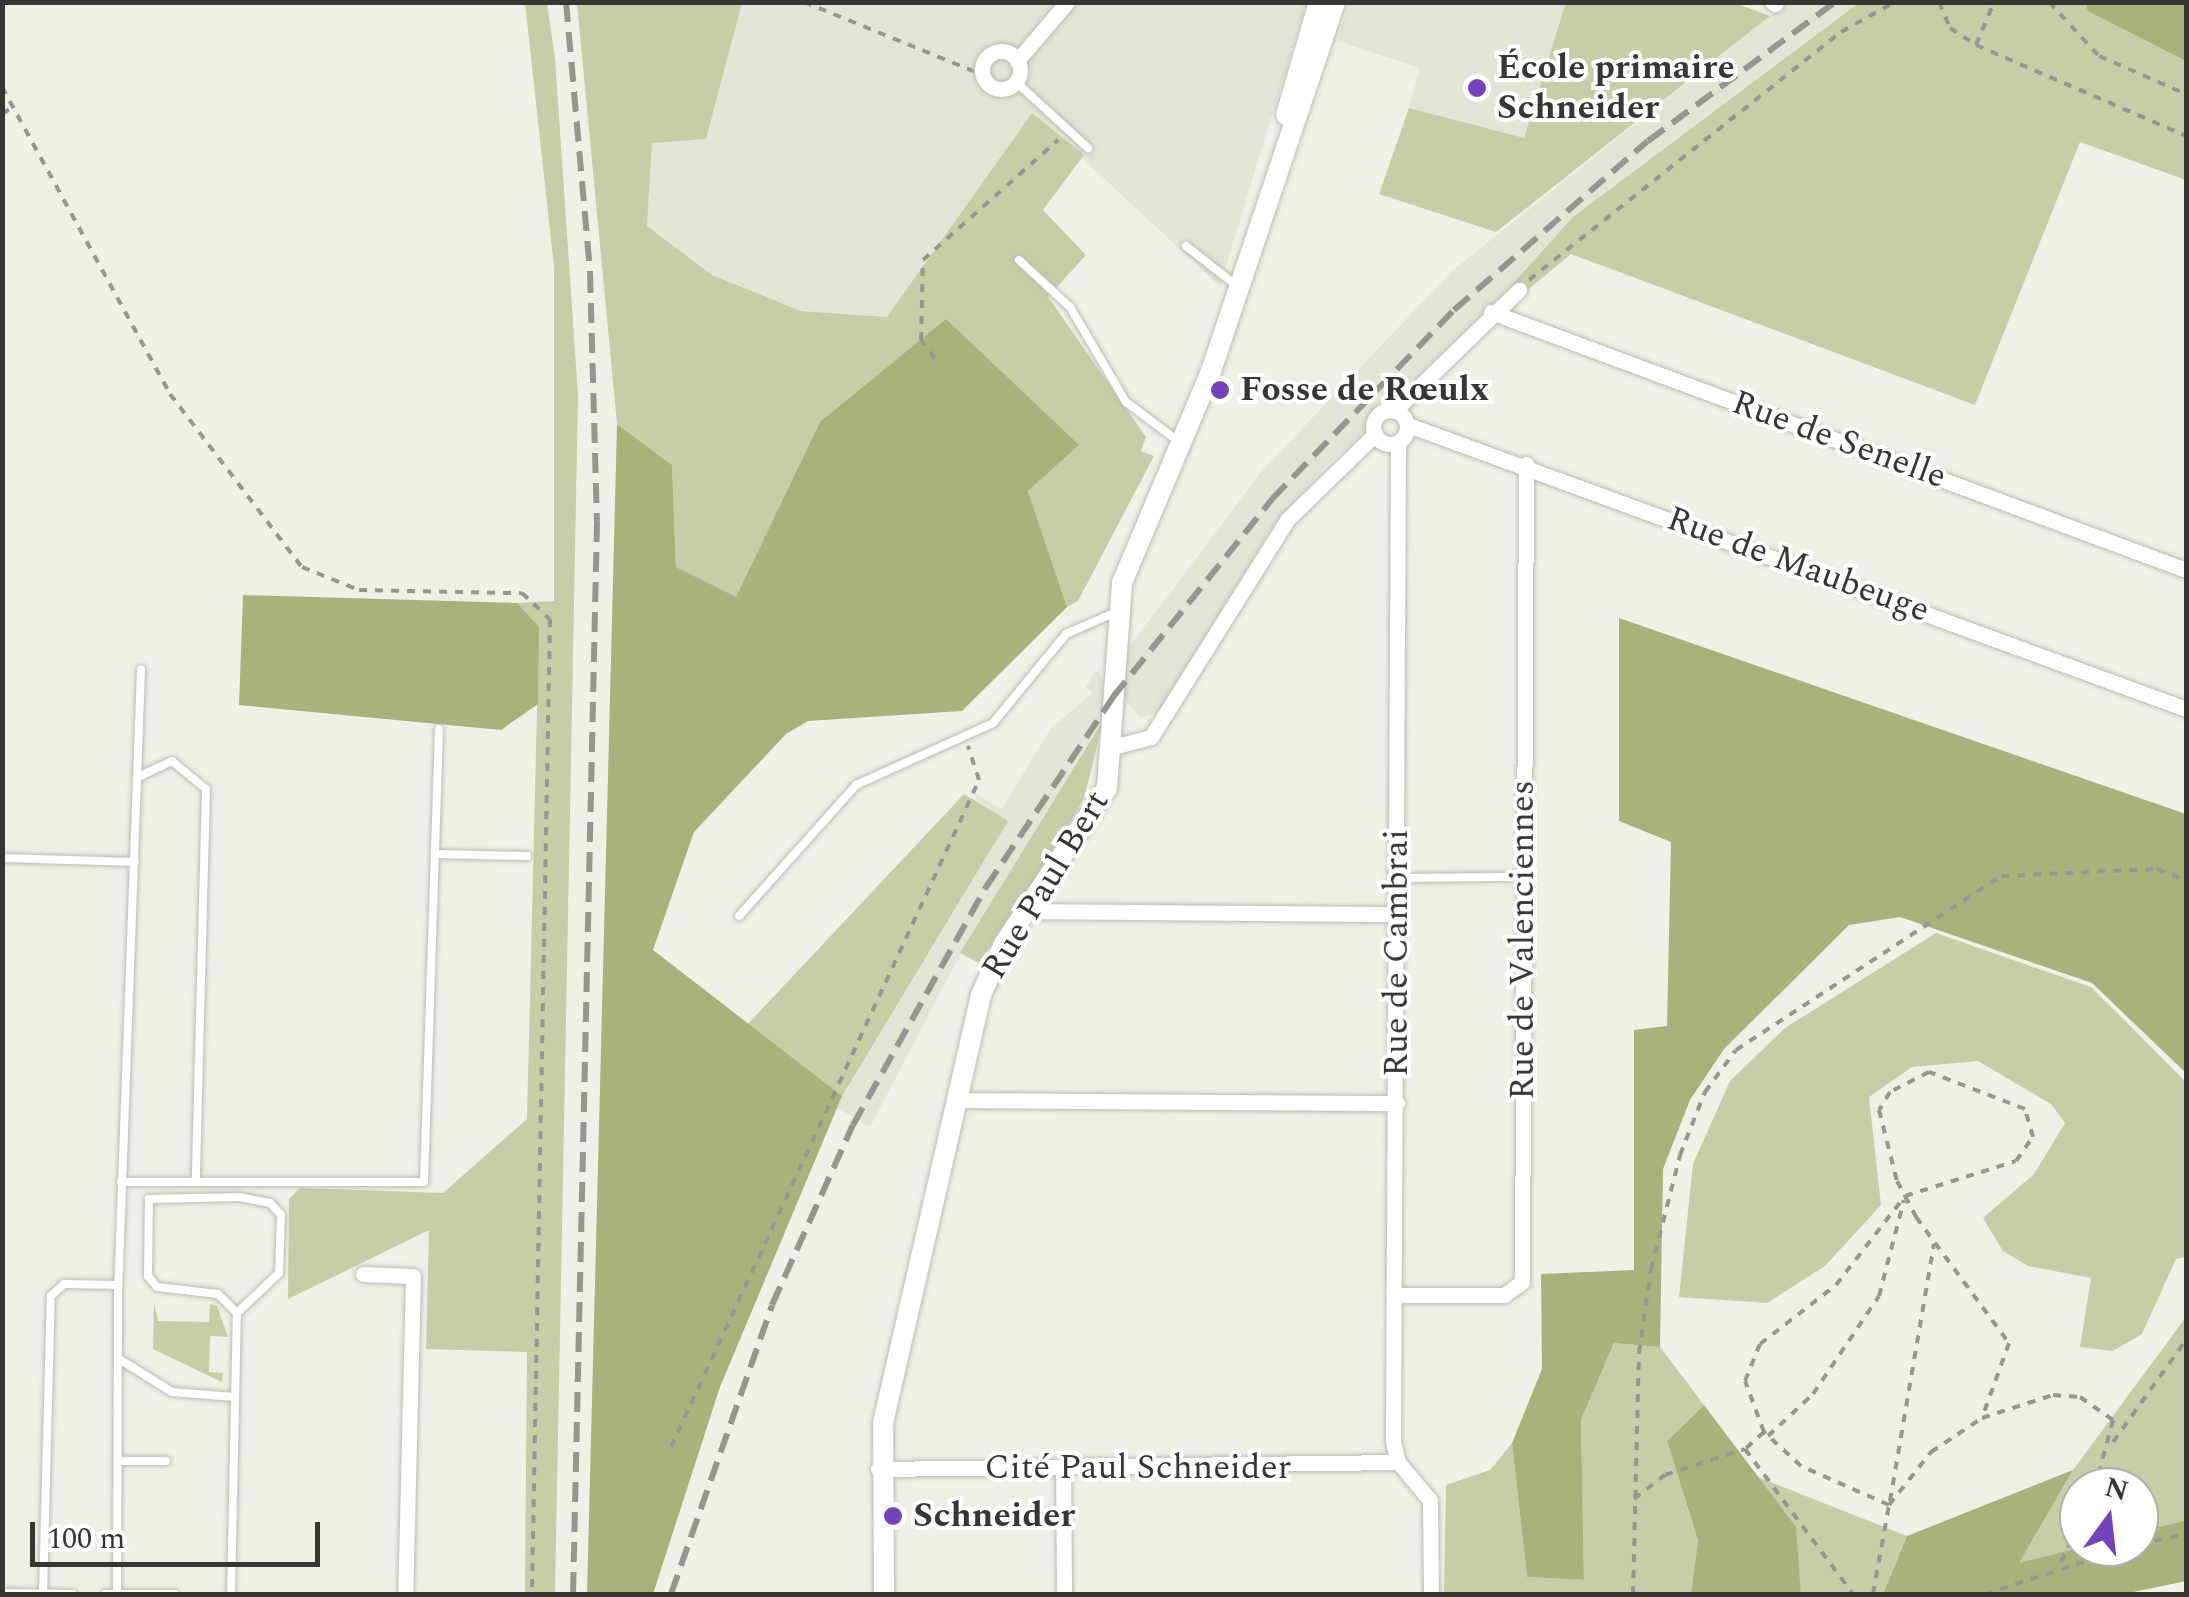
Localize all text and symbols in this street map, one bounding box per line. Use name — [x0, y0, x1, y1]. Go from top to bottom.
place label: École primaire Schneider — [1497, 47, 1735, 129]
marker: École primaire Schneider — [1466, 77, 1488, 99]
place label: Fosse de Rœulx — [1240, 369, 1489, 411]
marker: Fosse de Rœulx — [1209, 379, 1231, 401]
street label: Rue de Senelle — [1726, 382, 1952, 498]
street label: Rue de Maubeuge — [1661, 498, 1935, 632]
street label: Rue de Valenciennes — [1502, 780, 1544, 1100]
street label: Rue Paul Bert — [973, 783, 1119, 987]
street label: Rue de Cambrai — [1376, 829, 1418, 1077]
street label: Cité Paul Schneider — [985, 1447, 1291, 1489]
text: N — [2100, 1466, 2133, 1513]
north arrow — [2059, 1467, 2159, 1567]
place label: Schneider — [913, 1495, 1075, 1537]
scale bar — [35, 1502, 325, 1564]
marker: Schneider — [882, 1505, 904, 1527]
text: 100 m — [47, 1516, 125, 1562]

